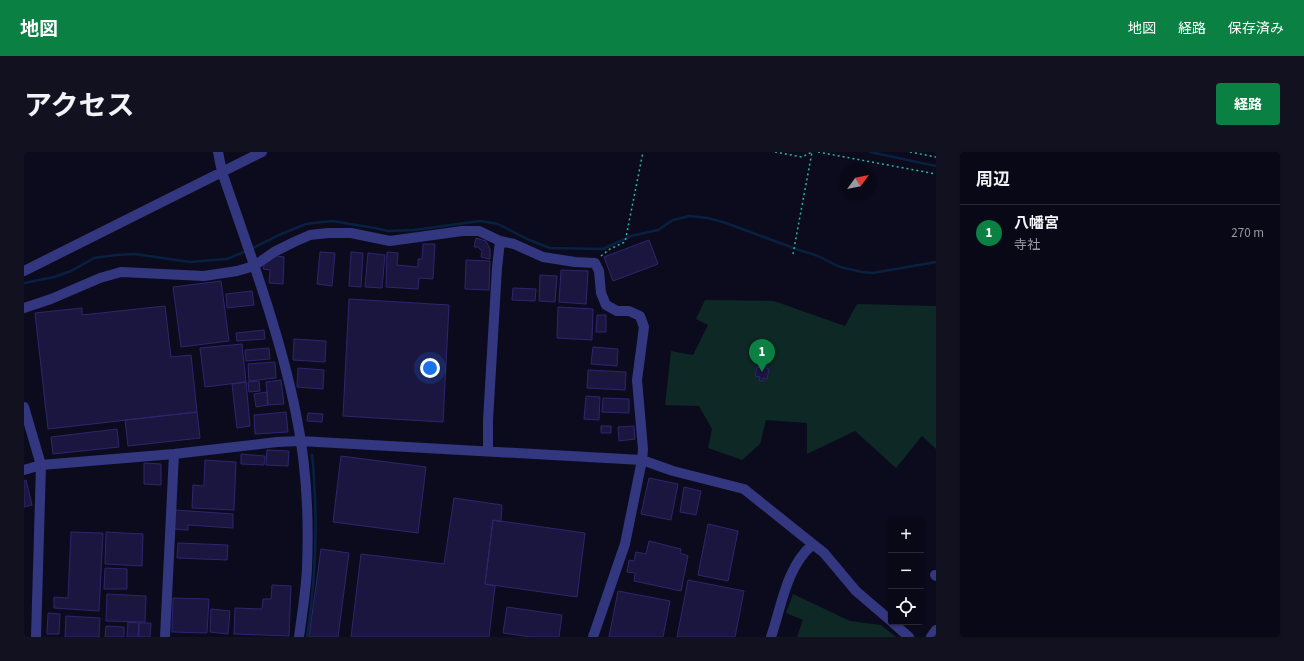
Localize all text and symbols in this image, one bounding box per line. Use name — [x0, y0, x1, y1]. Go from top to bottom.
text: 地図 — [20, 16, 58, 43]
text: 地図 — [1128, 19, 1156, 39]
text: 経路 — [1178, 19, 1206, 39]
text: 保存済み — [1228, 19, 1284, 39]
button: 経路 — [1216, 83, 1280, 125]
text: アクセス — [24, 86, 135, 126]
north arrow — [840, 164, 876, 200]
text: 周辺 — [976, 168, 1010, 192]
text: 八幡宮 — [1014, 213, 1059, 234]
text: 1 — [986, 224, 992, 242]
text: 270 m — [1231, 224, 1264, 242]
text: 寺社 — [1014, 236, 1040, 254]
pin: 1 — [749, 339, 775, 372]
your location — [420, 358, 440, 378]
map controls — [888, 517, 924, 625]
button: + — [888, 517, 924, 553]
button: − — [888, 553, 924, 589]
button: locate — [888, 589, 924, 625]

